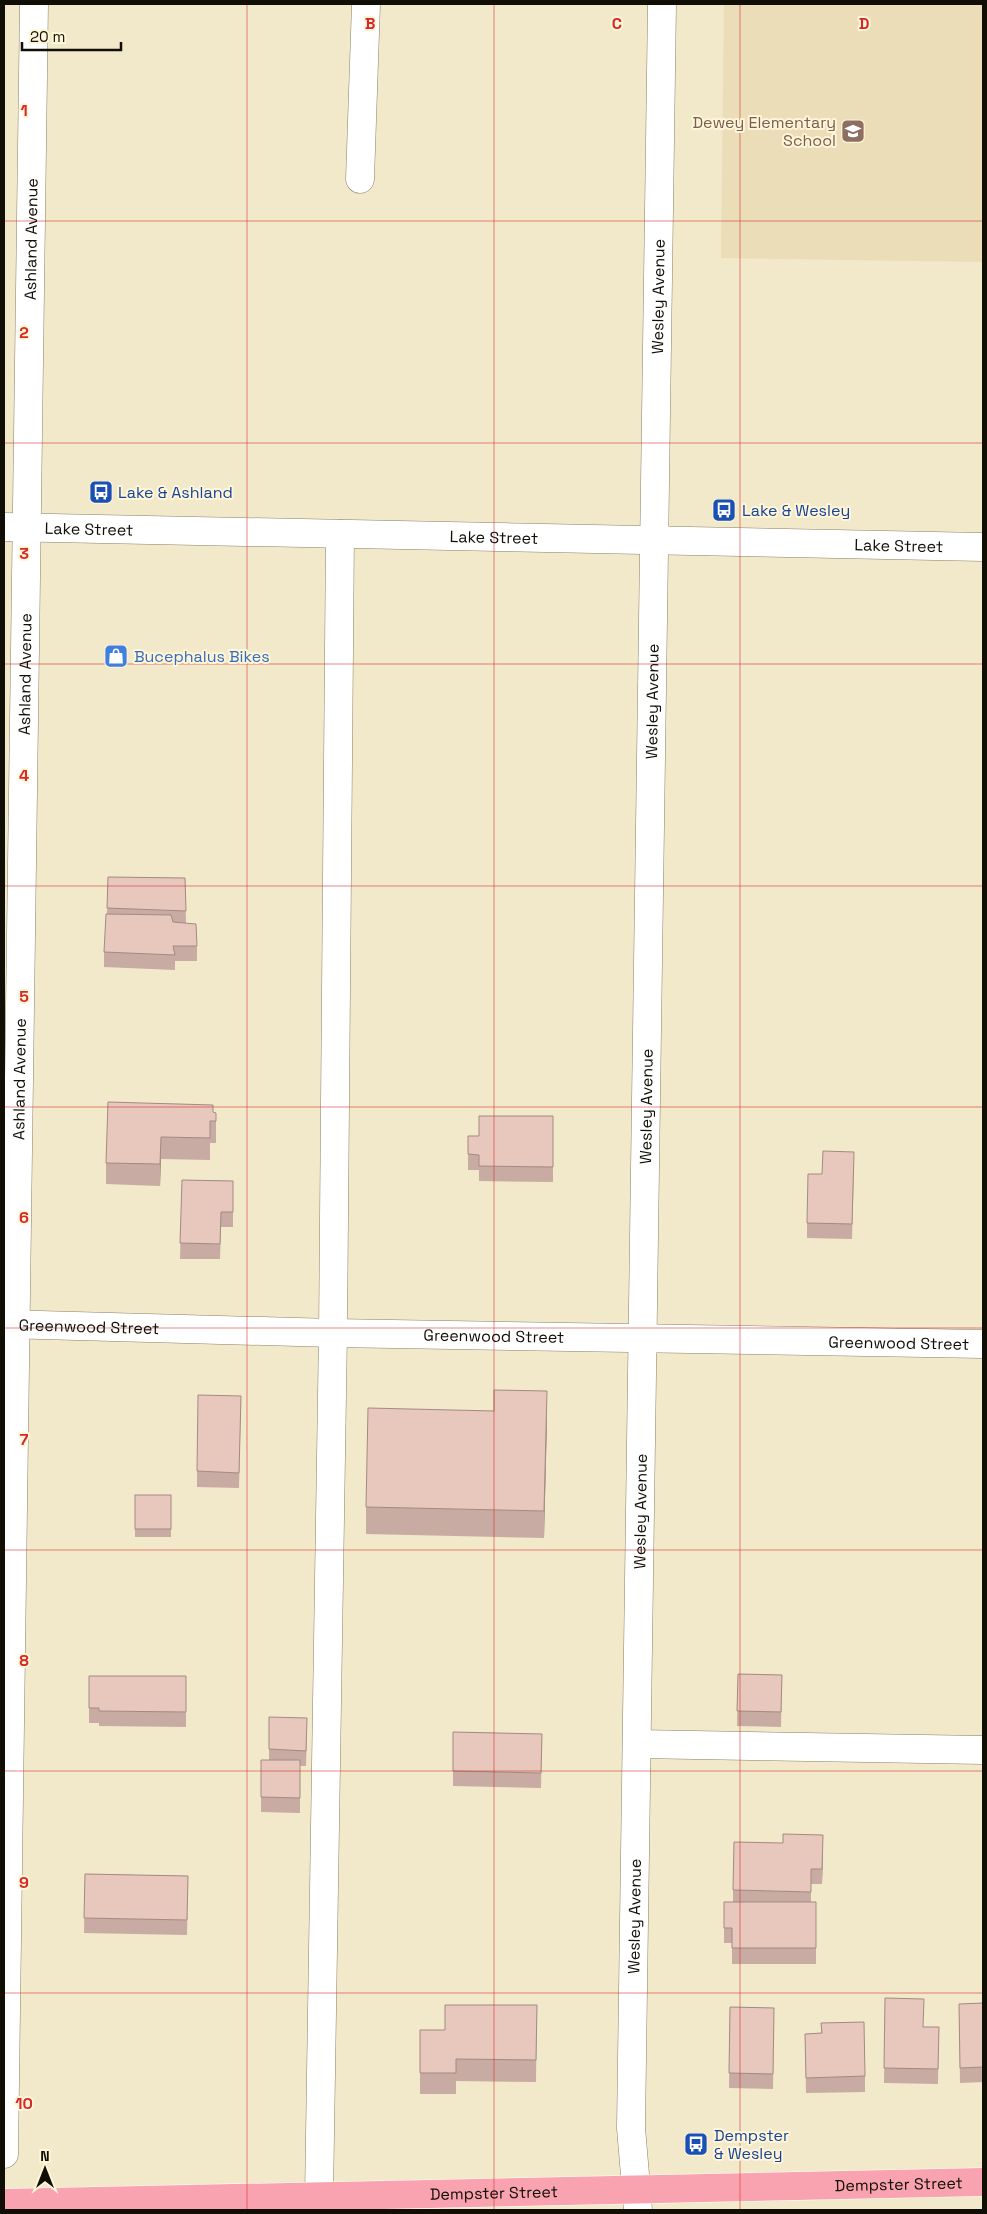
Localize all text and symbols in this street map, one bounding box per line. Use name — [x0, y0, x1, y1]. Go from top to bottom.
text: B — [365, 13, 375, 34]
text: C — [612, 13, 622, 34]
text: D — [859, 13, 869, 34]
scale bar — [22, 20, 121, 52]
text: 20 m — [30, 27, 65, 46]
text: 1 — [20, 100, 28, 121]
place label: Dewey Elementary School — [692, 112, 836, 151]
school or university icon: Dewey Elementary School — [840, 118, 866, 144]
street label: Ashland Avenue — [19, 178, 42, 300]
street label: Wesley Avenue — [646, 239, 669, 354]
text: 2 — [19, 322, 29, 343]
bus stop icon: Lake & Ashland — [88, 479, 114, 505]
place label: Lake & Ashland — [118, 482, 233, 503]
bus stop icon: Lake & Wesley — [711, 497, 737, 523]
place label: Lake & Wesley — [742, 500, 850, 521]
street label: Lake Street — [44, 517, 134, 540]
street label: Lake Street — [449, 526, 538, 548]
street label: Lake Street — [854, 534, 943, 557]
text: 3 — [19, 543, 29, 564]
street label: Ashland Avenue — [13, 613, 36, 735]
shop icon: Bucephalus Bikes — [103, 643, 129, 669]
street label: Wesley Avenue — [640, 644, 663, 759]
place label: Bucephalus Bikes — [134, 646, 270, 667]
text: 4 — [19, 765, 29, 786]
text: 5 — [19, 986, 29, 1007]
street label: Ashland Avenue — [8, 1018, 30, 1140]
street label: Wesley Avenue — [635, 1049, 657, 1164]
text: 6 — [19, 1207, 29, 1228]
street label: Greenwood Street — [18, 1314, 160, 1339]
street label: Greenwood Street — [423, 1324, 564, 1347]
street label: Greenwood Street — [828, 1331, 969, 1354]
text: 7 — [20, 1429, 29, 1450]
street label: Wesley Avenue — [629, 1454, 651, 1569]
text: 8 — [19, 1650, 29, 1671]
street label: Wesley Avenue — [623, 1858, 645, 1974]
text: 9 — [19, 1872, 29, 1893]
text: 10 — [15, 2093, 33, 2114]
place label: Dempster & Wesley — [714, 2125, 789, 2164]
bus stop icon: Dempster & Wesley — [683, 2131, 709, 2157]
north arrow — [20, 2144, 70, 2194]
text: N — [40, 2147, 50, 2165]
street label: Dempster Street — [835, 2172, 963, 2196]
street label: Dempster Street — [430, 2181, 558, 2204]

